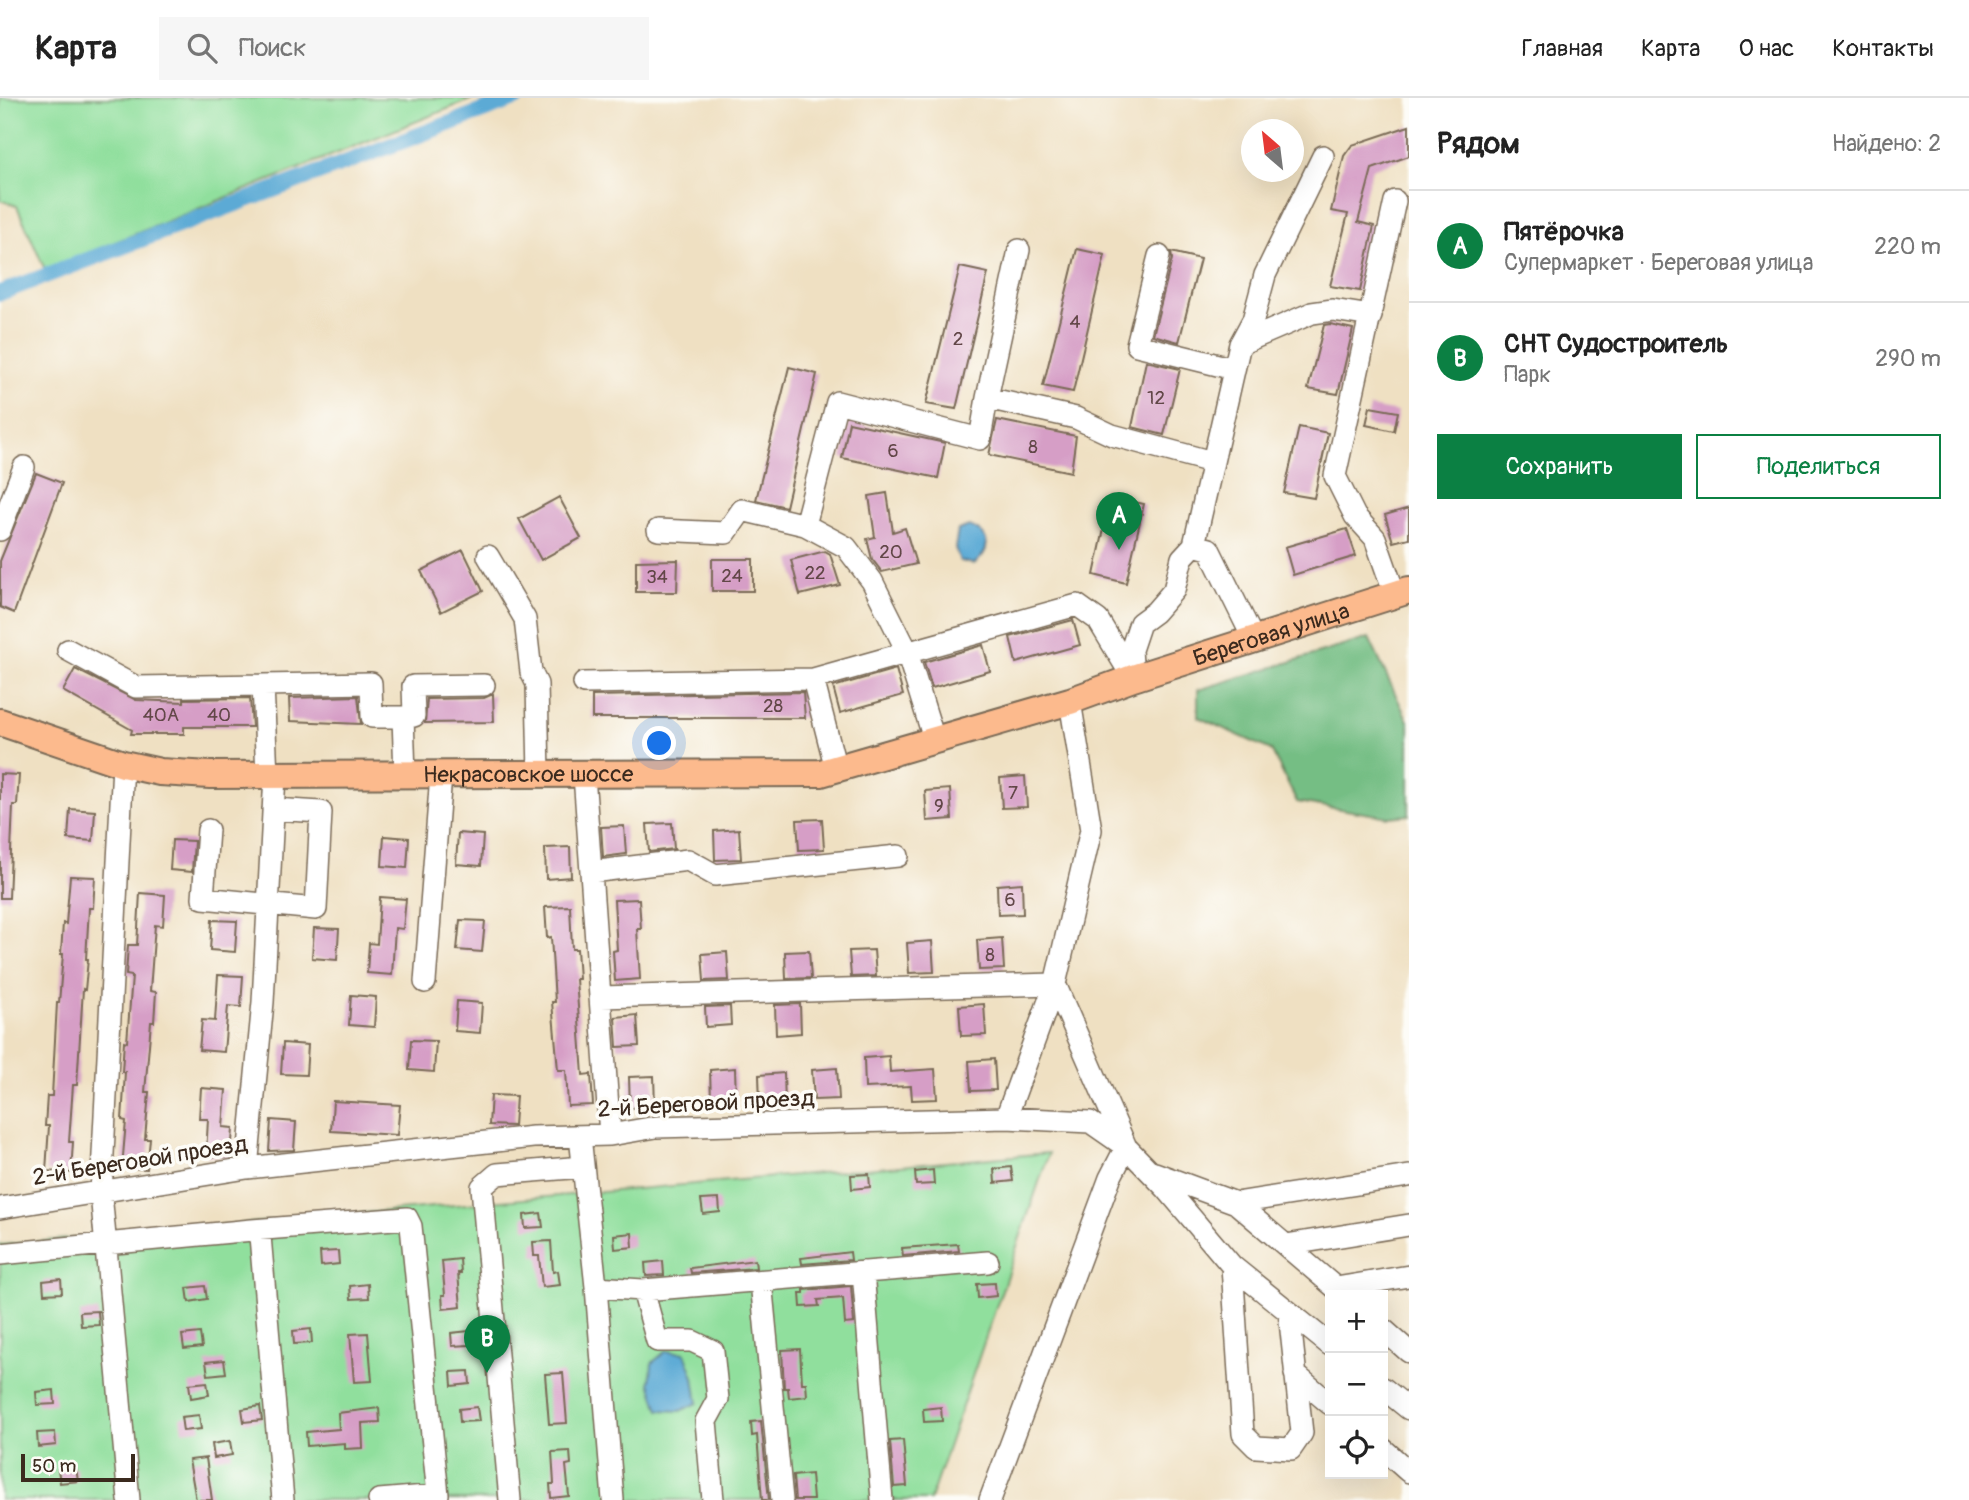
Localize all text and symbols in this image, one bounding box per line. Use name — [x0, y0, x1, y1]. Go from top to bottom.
search box — [159, 17, 649, 80]
text: Карта — [35, 28, 117, 69]
icon: search — [183, 29, 221, 67]
text: Поиск — [239, 32, 307, 64]
text: Главная — [1522, 34, 1603, 63]
text: Карта — [1641, 34, 1701, 63]
text: О нас — [1739, 34, 1794, 63]
text: Контакты — [1832, 34, 1934, 63]
north arrow — [1241, 119, 1304, 182]
text: Рядом — [1437, 125, 1520, 162]
text: Найдено: 2 — [1832, 129, 1941, 158]
text: Пятёрочка — [1504, 216, 1624, 248]
text: A — [1453, 232, 1467, 261]
text: 220 m — [1874, 232, 1941, 261]
text: Супермаркет · Береговая улица — [1504, 248, 1813, 277]
house number: 4 — [1069, 310, 1081, 334]
house number: 2 — [953, 327, 963, 351]
text: СНТ Судостроитель — [1504, 328, 1728, 360]
text: B — [1453, 344, 1467, 373]
text: 290 m — [1875, 344, 1941, 373]
text: Парк — [1504, 360, 1551, 389]
house number: 12 — [1147, 386, 1165, 410]
button: Сохранить — [1437, 434, 1682, 499]
button: Поделиться — [1696, 434, 1941, 499]
house number: 8 — [1028, 435, 1038, 459]
house number: 6 — [887, 439, 899, 463]
pin: A — [1096, 492, 1142, 550]
house number: 20 — [879, 540, 903, 564]
house number: 22 — [804, 561, 826, 585]
house number: 24 — [721, 564, 743, 588]
house number: 34 — [646, 565, 668, 589]
street label: Береговая улица — [1189, 596, 1353, 673]
house number: 28 — [763, 694, 783, 718]
house number: 40А — [143, 703, 179, 727]
house number: 40 — [207, 703, 231, 727]
your location — [642, 726, 676, 760]
street label: Некрасовское шоссе — [423, 760, 634, 789]
house number: 7 — [1008, 781, 1018, 805]
house number: 9 — [934, 794, 944, 818]
house number: 6 — [1004, 888, 1016, 912]
house number: 8 — [985, 943, 995, 967]
street label: 2-й Береговой проезд — [597, 1083, 815, 1124]
street label: 2-й Береговой проезд — [31, 1129, 250, 1192]
map controls — [1325, 1290, 1388, 1479]
button: + — [1325, 1290, 1388, 1353]
pin: B — [464, 1315, 510, 1373]
button: − — [1325, 1353, 1388, 1416]
button: locate — [1325, 1416, 1388, 1479]
scale bar — [21, 1451, 135, 1483]
text: 50 m — [32, 1454, 76, 1478]

